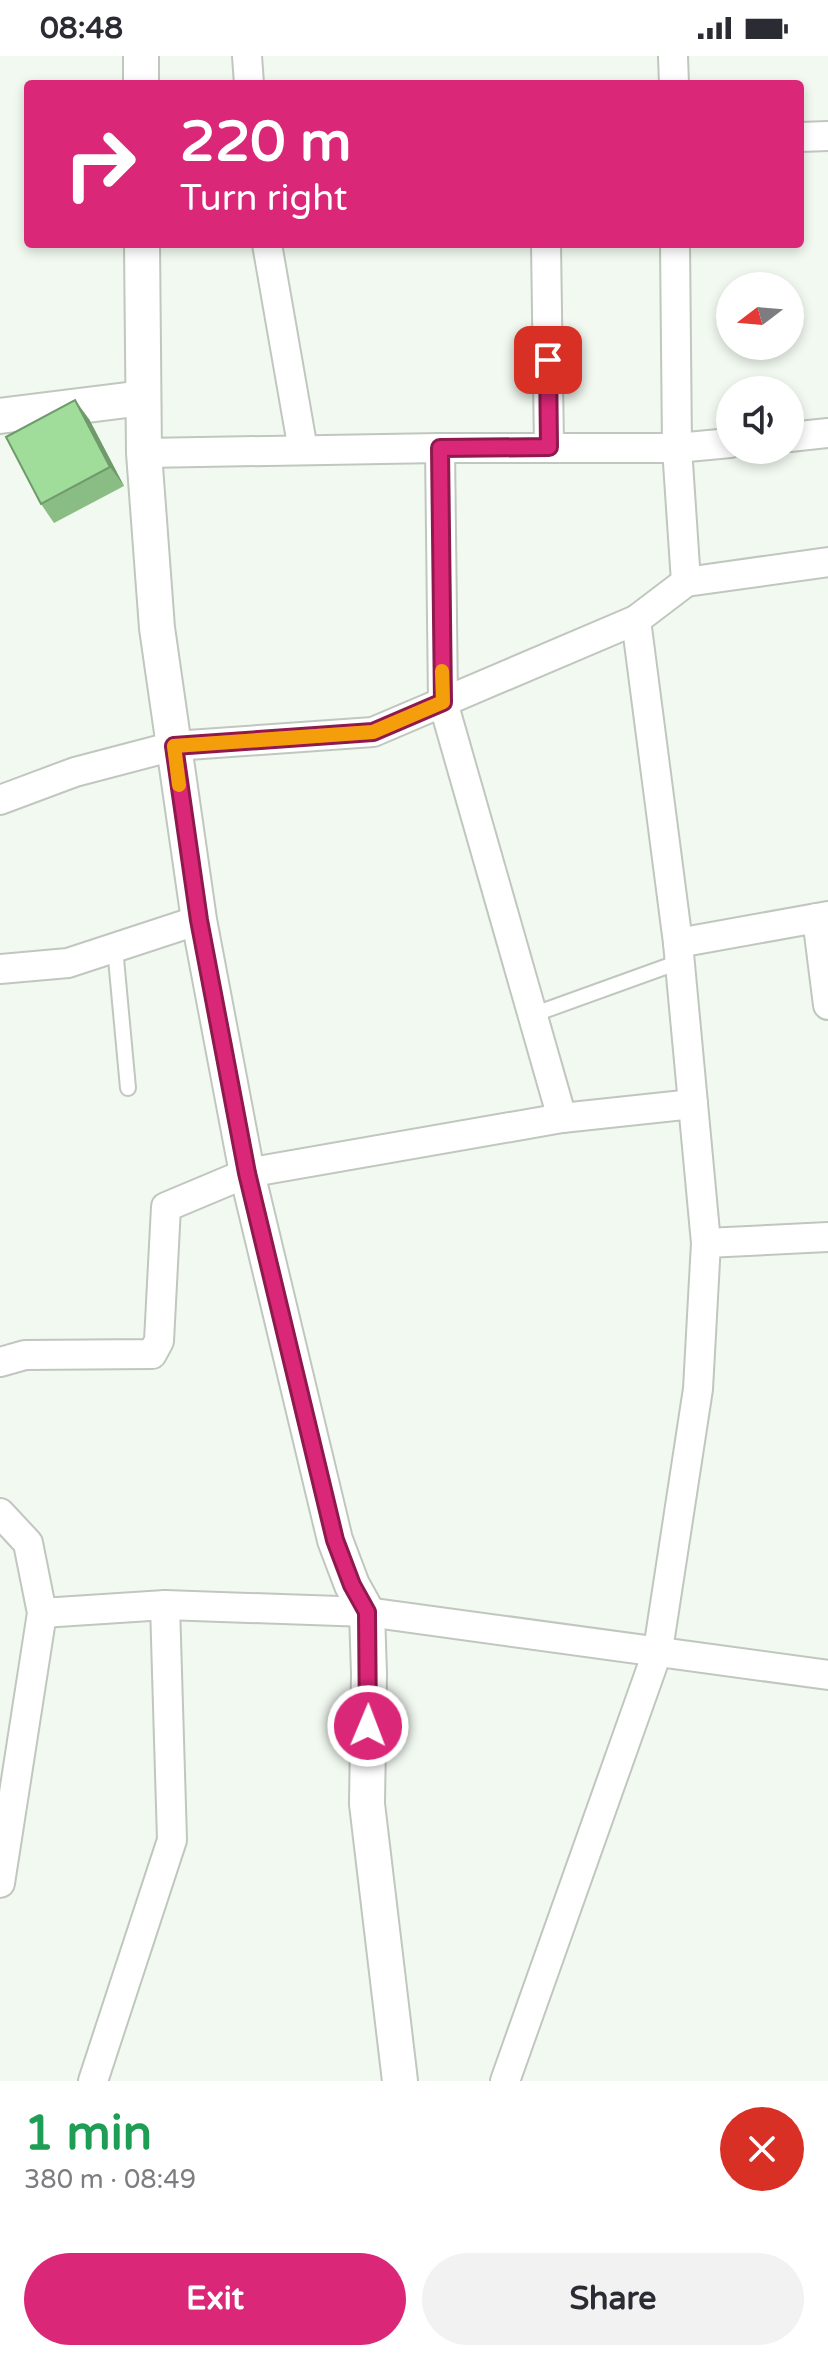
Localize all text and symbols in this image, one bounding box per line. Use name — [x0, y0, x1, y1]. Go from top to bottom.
text: 08:48 — [40, 10, 123, 47]
text: 220 m — [180, 109, 351, 176]
icon: right — [48, 112, 152, 216]
text: Turn right — [180, 177, 347, 220]
north arrow — [716, 272, 804, 360]
map controls — [716, 272, 804, 464]
pin — [514, 326, 582, 394]
icon: arrive — [526, 338, 570, 382]
button: sound — [716, 376, 804, 464]
position arrow — [326, 1684, 410, 1768]
text: 1 min — [24, 2105, 152, 2163]
button: close — [720, 2107, 804, 2191]
text: 380 m · 08:49 — [24, 2164, 196, 2195]
button: Exit — [24, 2253, 406, 2345]
button: Share — [422, 2253, 804, 2345]

